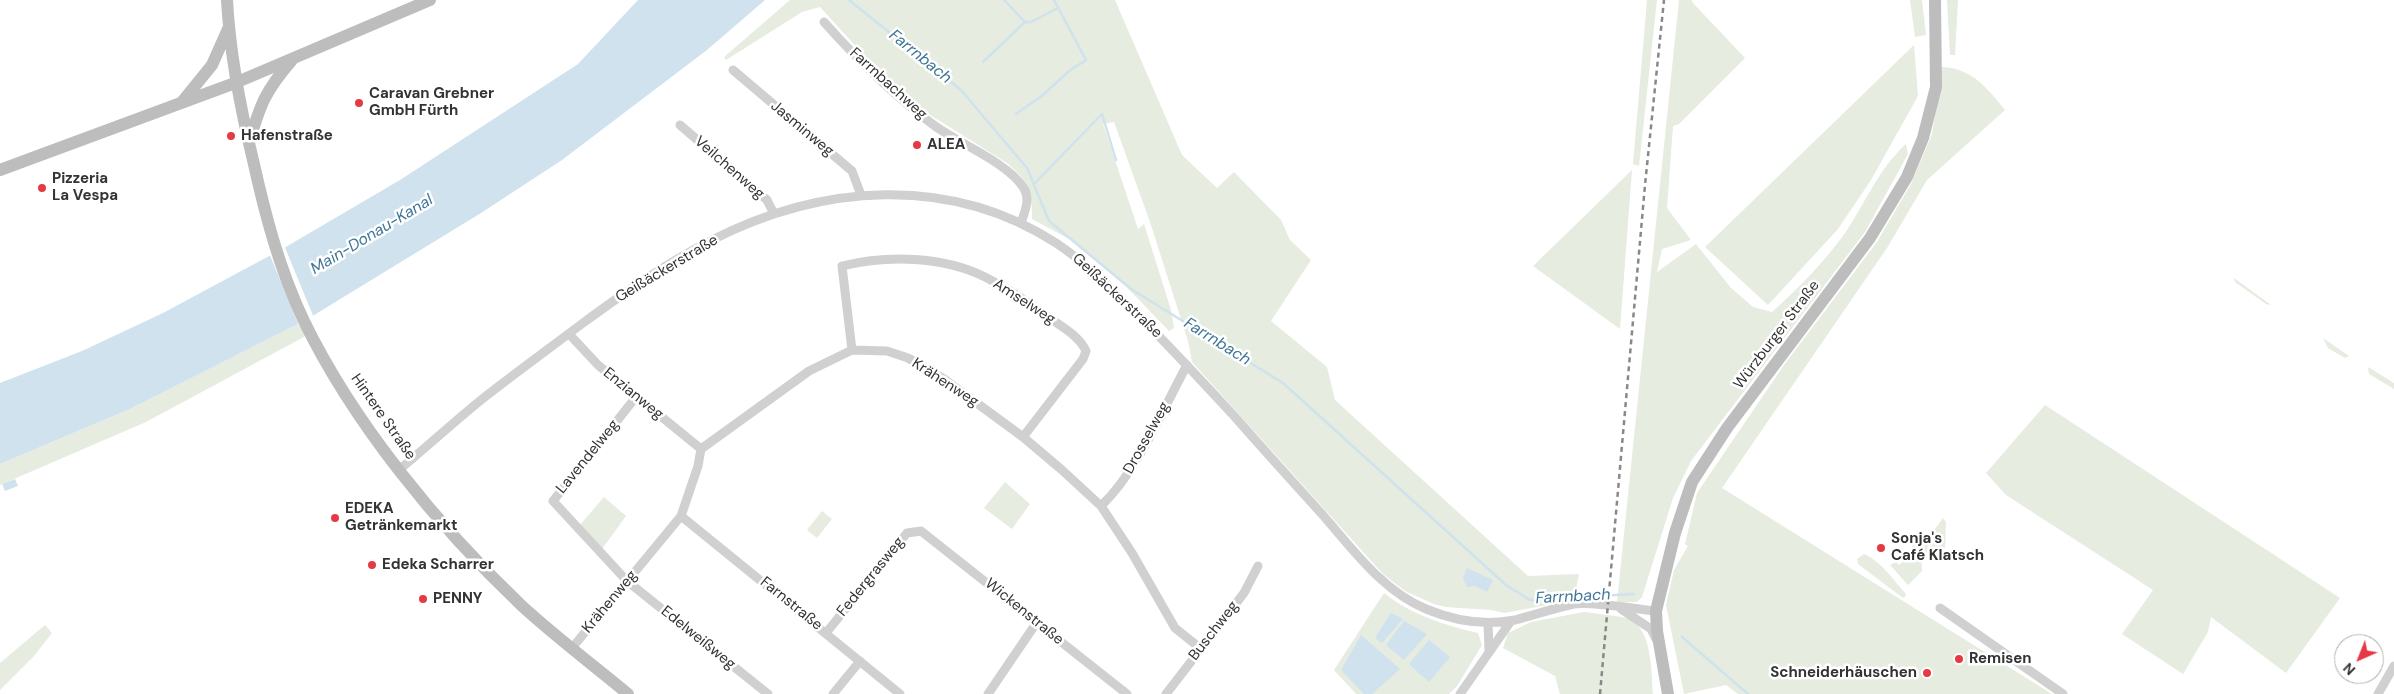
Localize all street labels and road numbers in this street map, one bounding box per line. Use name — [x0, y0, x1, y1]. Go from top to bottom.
street label: Farrnbachweg — [846, 44, 930, 124]
street label: Jasminweg — [767, 97, 837, 161]
street label: Veilchenweg — [690, 133, 768, 203]
street label: Geißäckerstraße — [613, 231, 721, 307]
street label: Geißäckerstraße — [1068, 250, 1166, 342]
street label: Amselweg — [989, 275, 1059, 329]
street label: Würzburger Straße — [1730, 277, 1824, 393]
street label: Krähenweg — [908, 355, 982, 411]
street label: Enzianweg — [599, 364, 667, 424]
street label: Hintere Straße — [347, 371, 419, 463]
street label: Drosselweg — [1120, 399, 1174, 477]
street label: Lavendelweg — [553, 416, 623, 498]
street label: Federgrasweg — [834, 534, 908, 620]
street label: Krähenweg — [579, 567, 641, 637]
street label: Farnstraße — [756, 573, 826, 635]
street label: Wickenstraße — [981, 575, 1067, 649]
street label: Buschweg — [1185, 598, 1243, 664]
street label: Edelweißweg — [657, 602, 739, 674]

